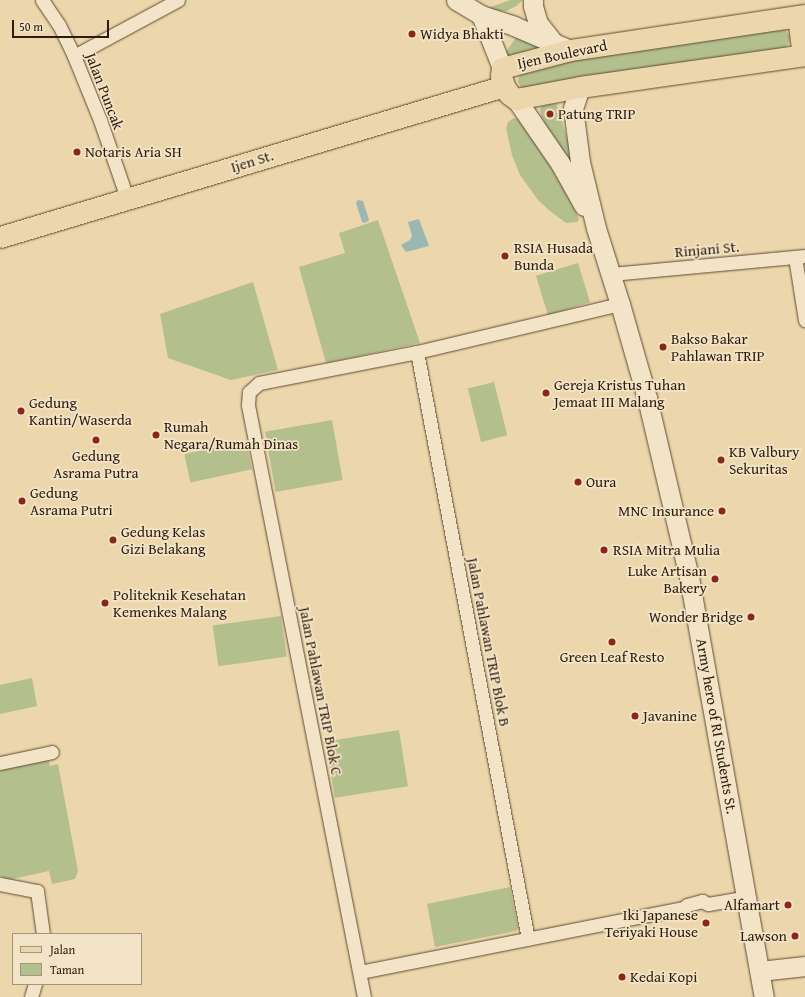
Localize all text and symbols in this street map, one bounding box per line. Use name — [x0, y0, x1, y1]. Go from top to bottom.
scale bar — [14, 12, 111, 38]
text: 50 m — [19, 18, 43, 35]
place label: Widya Bhakti — [420, 25, 504, 43]
marker: Widya Bhakti — [407, 29, 417, 39]
street label: Ijen Boulevard — [516, 36, 608, 72]
street label: Jalan Puncak — [82, 50, 128, 132]
place label: Patung TRIP — [558, 105, 635, 123]
marker: Patung TRIP — [545, 109, 555, 119]
place label: Notaris Aria SH — [85, 143, 182, 161]
street label: Ijen St. — [228, 146, 276, 176]
marker: Notaris Aria SH — [72, 147, 82, 157]
street label: Rinjani St. — [674, 237, 740, 261]
place label: RSIA Husada Bunda — [514, 238, 593, 273]
marker: RSIA Husada Bunda — [499, 250, 511, 262]
place label: Bakso Bakar Pahlawan TRIP — [671, 329, 765, 364]
marker: Bakso Bakar Pahlawan TRIP — [658, 342, 668, 352]
place label: Gereja Kristus Tuhan Jemaat III Malang — [554, 375, 686, 410]
marker: Gereja Kristus Tuhan Jemaat III Malang — [541, 388, 551, 398]
place label: Gedung Kantin/Waserda — [29, 393, 132, 428]
marker: Gedung Kantin/Waserda — [16, 406, 26, 416]
place label: Rumah Negara/Rumah Dinas — [164, 417, 298, 452]
marker: Rumah Negara/Rumah Dinas — [151, 430, 161, 440]
marker: Gedung Asrama Putra — [91, 435, 101, 445]
place label: KB Valbury Sekuritas — [729, 442, 799, 477]
place label: Gedung Asrama Putra — [53, 446, 139, 481]
marker: KB Valbury Sekuritas — [716, 455, 726, 465]
place label: Oura — [586, 473, 616, 491]
marker: Oura — [573, 477, 583, 487]
place label: Gedung Asrama Putri — [30, 483, 113, 518]
marker: Gedung Asrama Putri — [17, 496, 27, 506]
place label: MNC Insurance — [618, 502, 714, 520]
marker: MNC Insurance — [717, 506, 727, 516]
place label: Gedung Kelas Gizi Belakang — [121, 522, 206, 557]
marker: Gedung Kelas Gizi Belakang — [108, 535, 118, 545]
place label: RSIA Mitra Mulia — [613, 541, 720, 559]
marker: RSIA Mitra Mulia — [598, 544, 610, 556]
street label: Jalan Pahlawan TRIP Blok B — [464, 556, 514, 728]
place label: Luke Artisan Bakery — [628, 561, 707, 596]
marker: Luke Artisan Bakery — [710, 574, 720, 584]
place label: Politeknik Kesehatan Kemenkes Malang — [113, 585, 246, 620]
marker: Politeknik Kesehatan Kemenkes Malang — [100, 598, 110, 608]
street label: Jalan Pahlawan TRIP Blok C — [296, 605, 346, 777]
place label: Wonder Bridge — [649, 608, 743, 626]
marker: Wonder Bridge — [746, 612, 756, 622]
marker: Green Leaf Resto — [607, 637, 617, 647]
street label: Army hero of RI Students St. — [693, 637, 741, 815]
place label: Green Leaf Resto — [560, 648, 664, 666]
place label: Javanine — [643, 707, 697, 725]
marker: Javanine — [630, 711, 640, 721]
place label: Alfamart — [724, 896, 780, 914]
marker: Alfamart — [783, 900, 793, 910]
place label: Iki Japanese Teriyaki House — [605, 905, 698, 940]
marker: Iki Japanese Teriyaki House — [701, 918, 711, 928]
place label: Lawson — [740, 927, 787, 945]
marker: Lawson — [790, 931, 800, 941]
legend — [12, 933, 142, 985]
text: Jalan — [50, 941, 75, 958]
text: Taman — [50, 961, 84, 978]
place label: Kedai Kopi — [630, 968, 697, 986]
marker: Kedai Kopi — [617, 972, 627, 982]

